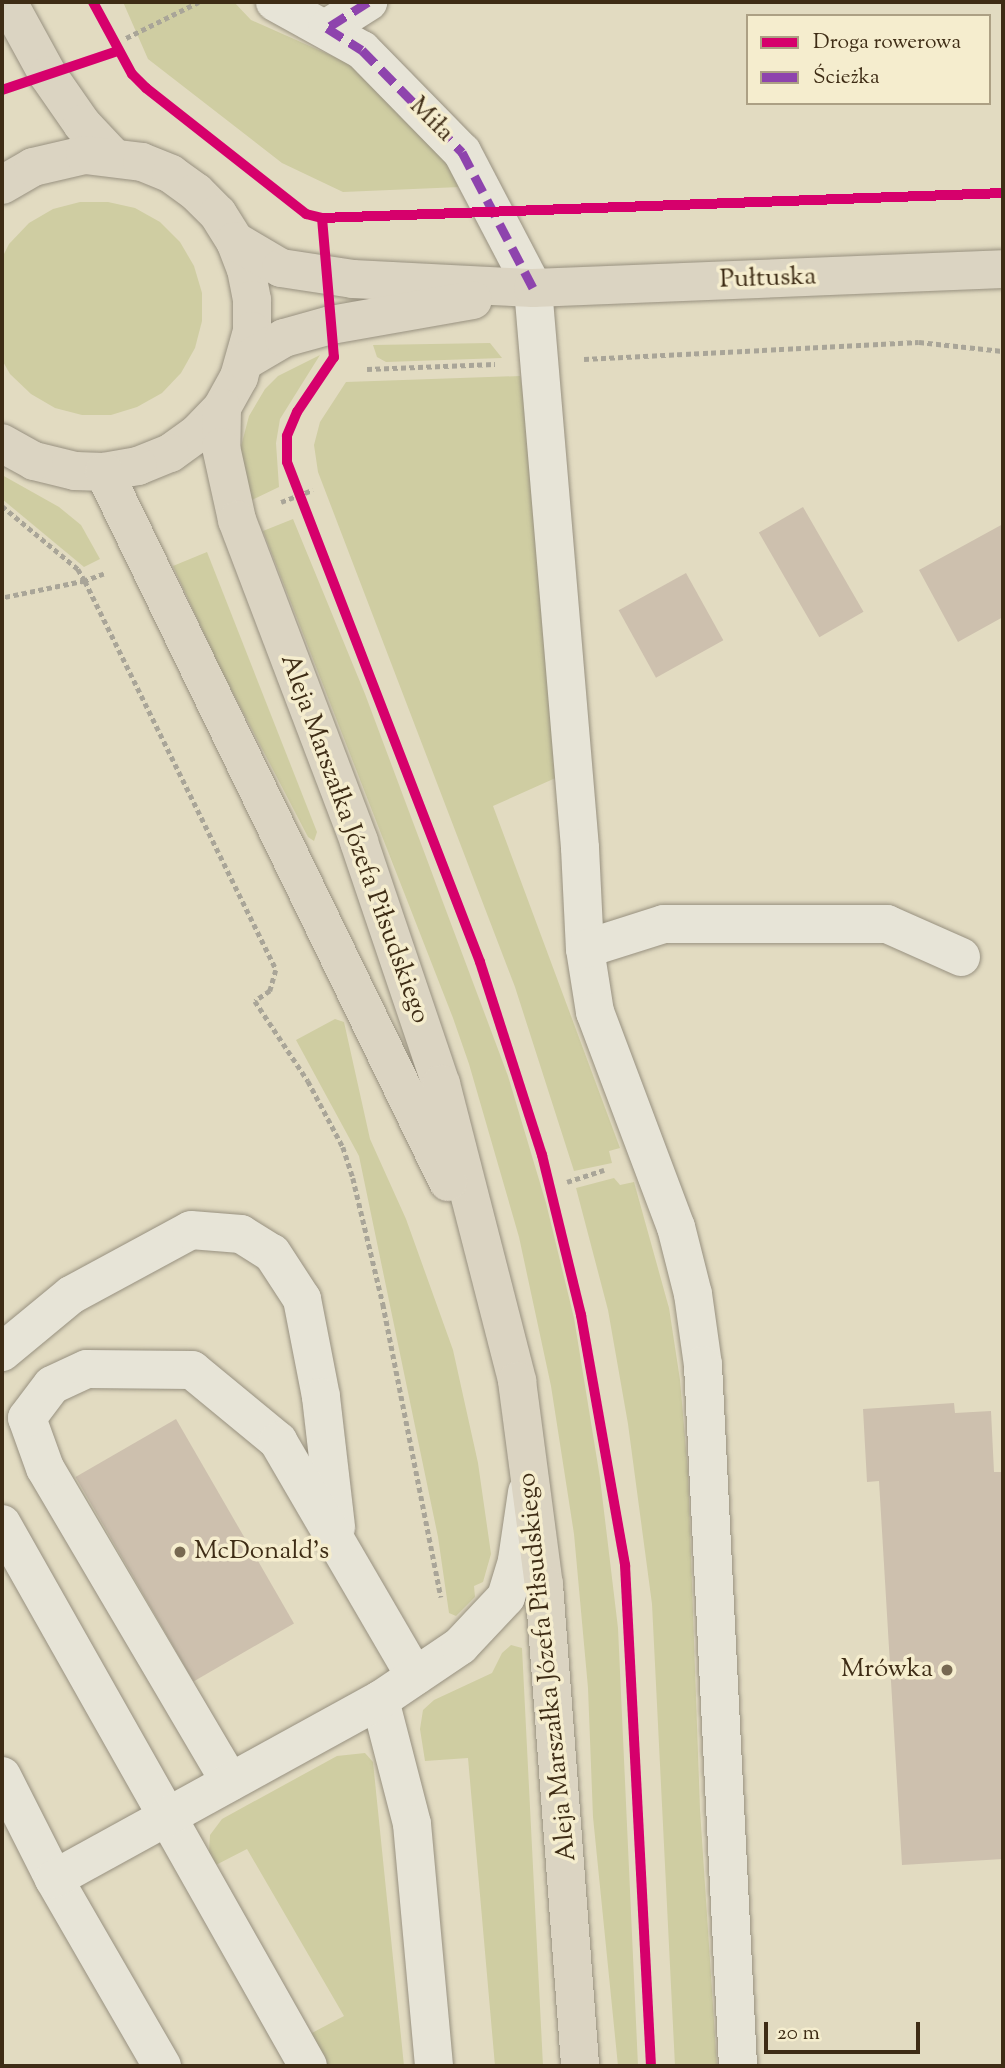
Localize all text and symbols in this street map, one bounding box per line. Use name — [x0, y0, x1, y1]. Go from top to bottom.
legend — [746, 14, 991, 105]
text: Droga rowerowa — [813, 28, 961, 58]
text: Ścieżka — [813, 63, 880, 93]
street label: Miła — [402, 91, 460, 149]
street label: Pułtuska — [719, 262, 817, 296]
street label: Aleja Marszałka Józefa Piłsudskiego — [273, 650, 435, 1028]
street label: Aleja Marszałka Józefa Piłsudskiego — [512, 1471, 584, 1863]
place label: McDonald's — [194, 1536, 329, 1568]
marker: McDonald's — [172, 1544, 188, 1560]
place label: Mrówka — [841, 1654, 933, 1686]
marker: Mrówka — [939, 1662, 955, 1678]
scale bar — [767, 2008, 923, 2052]
text: 20 m — [777, 2019, 820, 2049]

